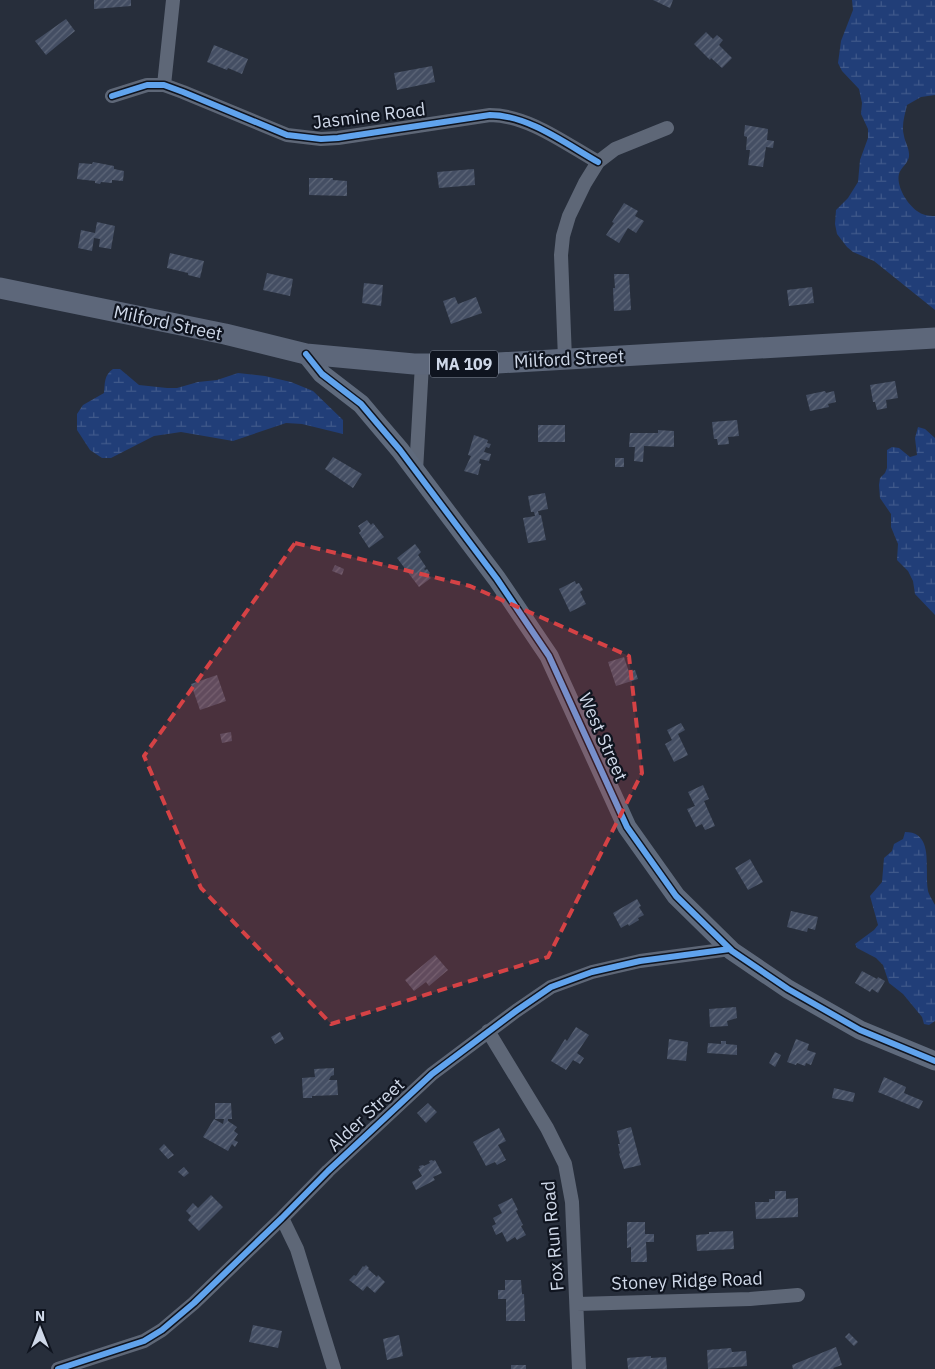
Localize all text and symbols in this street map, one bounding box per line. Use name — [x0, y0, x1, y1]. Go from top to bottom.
street label: Jasmine Road — [311, 97, 427, 134]
street label: Milford Street — [112, 300, 224, 345]
street label: Milford Street — [513, 344, 625, 373]
road number: MA 109 — [430, 350, 498, 378]
street label: West Street — [574, 689, 633, 785]
street label: Alder Street — [322, 1073, 409, 1156]
street label: Fox Run Road — [536, 1180, 569, 1292]
street label: Stoney Ridge Road — [611, 1266, 763, 1295]
north arrow — [15, 1304, 65, 1354]
text: N — [35, 1307, 45, 1325]

